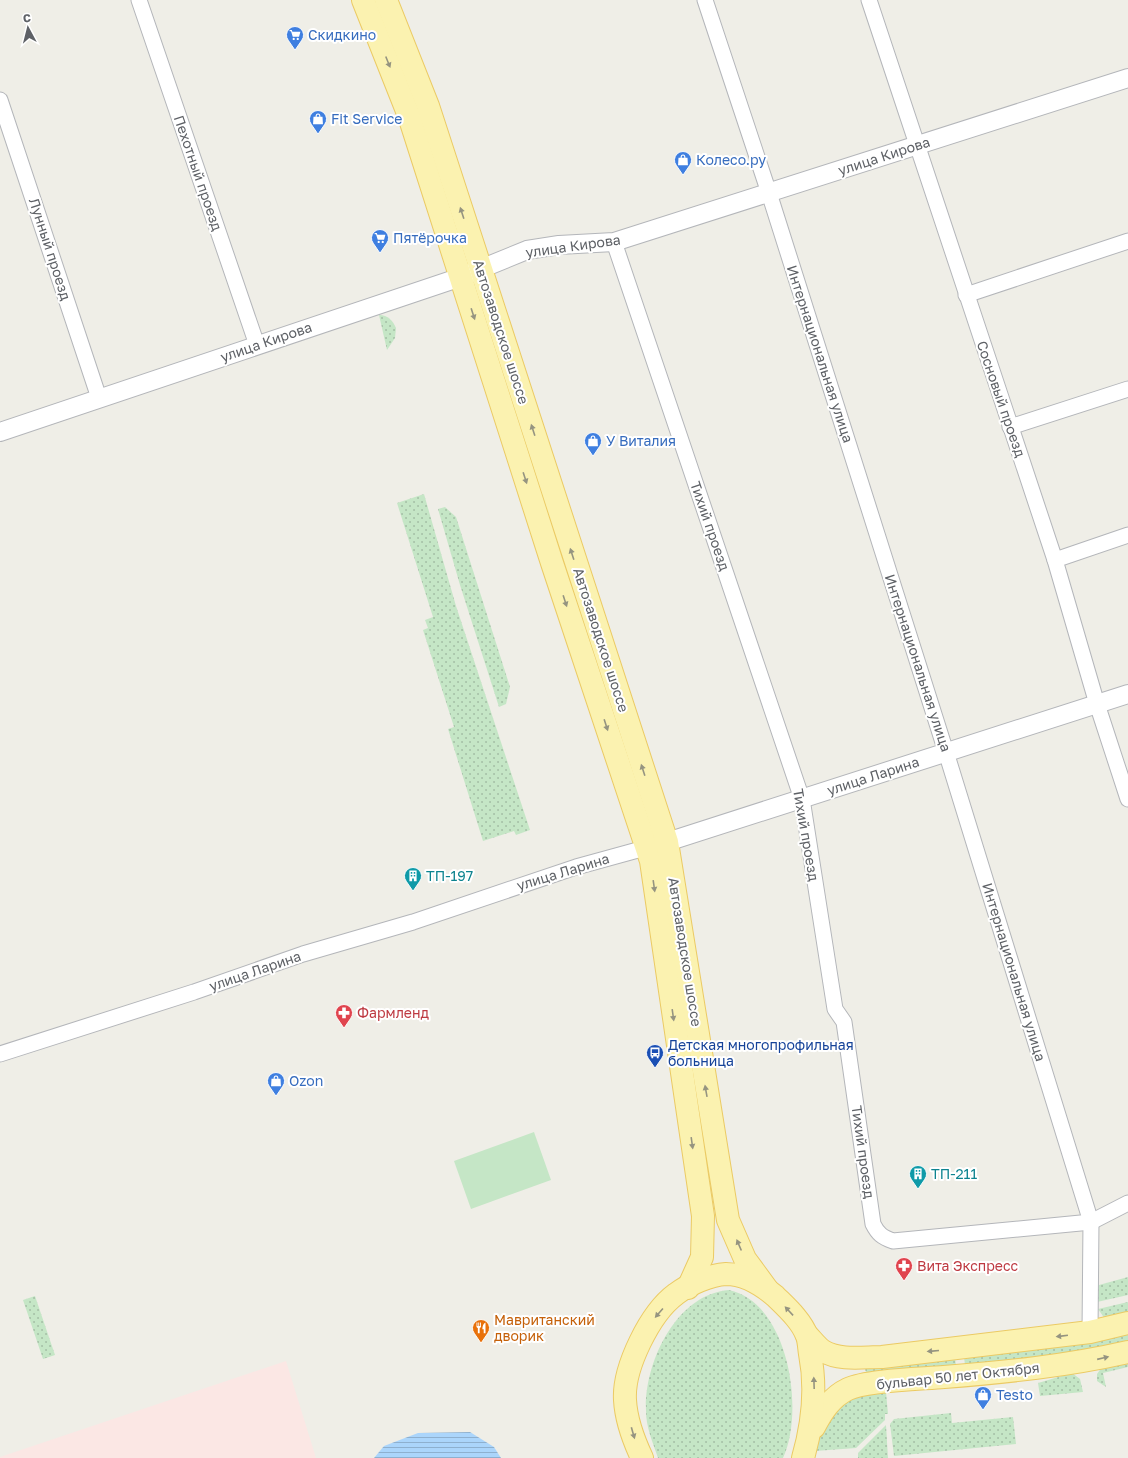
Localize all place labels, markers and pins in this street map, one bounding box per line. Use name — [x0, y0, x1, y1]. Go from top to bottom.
supermarket icon: Скидкино — [285, 25, 305, 50]
place label: Скидкино — [308, 26, 376, 43]
shop icon: Fit Service — [308, 109, 328, 134]
place label: Fit Service — [331, 110, 402, 127]
shop icon: Колесо.ру — [673, 150, 693, 175]
place label: Колесо.ру — [696, 151, 766, 168]
supermarket icon: Пятёрочка — [370, 228, 390, 253]
place label: Пятёрочка — [393, 229, 467, 246]
shop icon: У Виталия — [583, 431, 603, 456]
place label: У Виталия — [606, 432, 676, 449]
building icon: ТП-197 — [403, 866, 423, 891]
place label: ТП-197 — [426, 867, 473, 884]
pharmacy icon: Фармленд — [334, 1003, 354, 1028]
place label: Фармленд — [357, 1004, 429, 1021]
place label: Детская многопрофильная больница — [668, 1036, 854, 1069]
bus stop icon: Детская многопрофильная больница — [645, 1043, 665, 1068]
shop icon: Ozon — [266, 1071, 286, 1096]
place label: Ozon — [289, 1072, 323, 1089]
building icon: ТП-211 — [908, 1164, 928, 1189]
place label: ТП-211 — [931, 1165, 977, 1182]
pharmacy icon: Вита Экспресс — [894, 1256, 914, 1281]
place label: Вита Экспресс — [917, 1257, 1019, 1274]
place label: Мавританский дворик — [494, 1311, 595, 1344]
restaurant icon: Мавританский дворик — [471, 1318, 491, 1343]
shop icon: Testo — [973, 1385, 993, 1410]
place label: Testo — [996, 1386, 1033, 1403]

